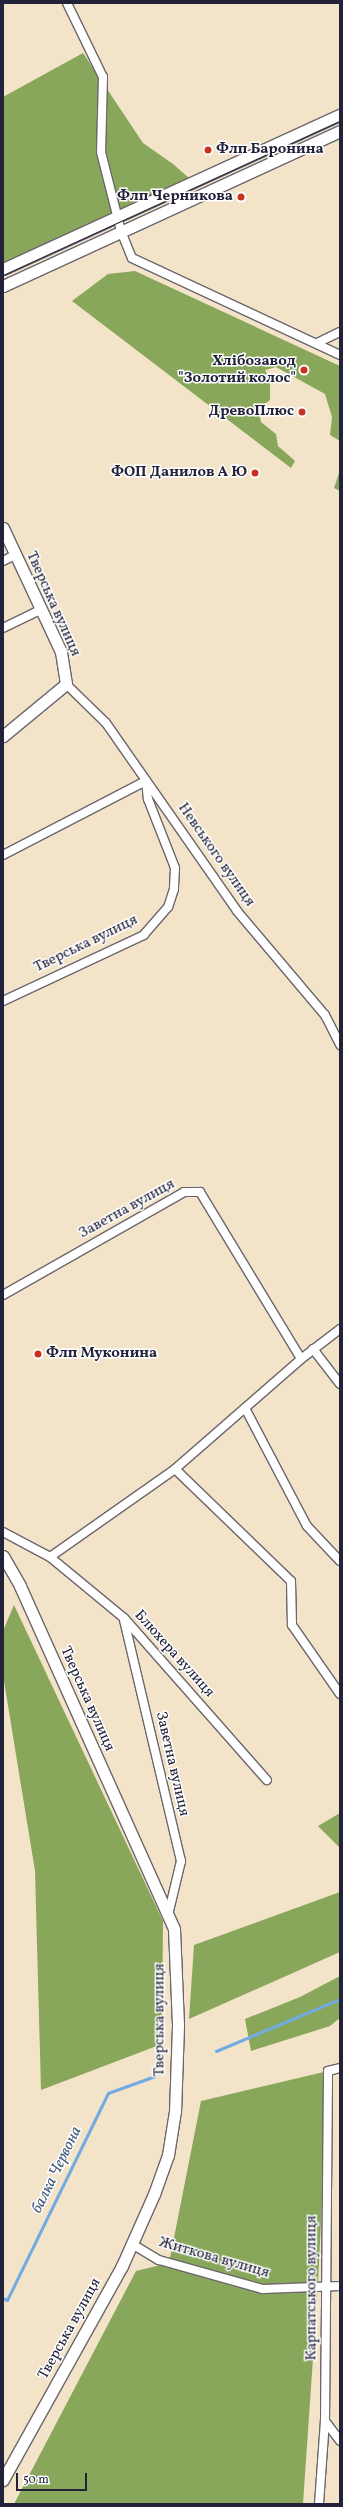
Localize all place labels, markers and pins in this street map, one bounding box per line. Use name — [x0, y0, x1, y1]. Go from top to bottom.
place label: Флп Баронина — [216, 141, 324, 159]
marker: Флп Баронина — [203, 145, 213, 155]
place label: Флп Черникова — [117, 188, 233, 206]
marker: Флп Черникова — [236, 192, 246, 202]
place label: Хлібозавод "Золотий колос" — [178, 352, 296, 387]
marker: Хлібозавод "Золотий колос" — [299, 365, 309, 375]
place label: ДревоПлюс — [209, 403, 294, 421]
marker: ДревоПлюс — [297, 407, 307, 417]
place label: ФОП Данилов А Ю — [111, 464, 247, 482]
marker: ФОП Данилов А Ю — [250, 468, 260, 478]
place label: Флп Муконина — [46, 1345, 157, 1363]
marker: Флп Муконина — [33, 1349, 43, 1359]

